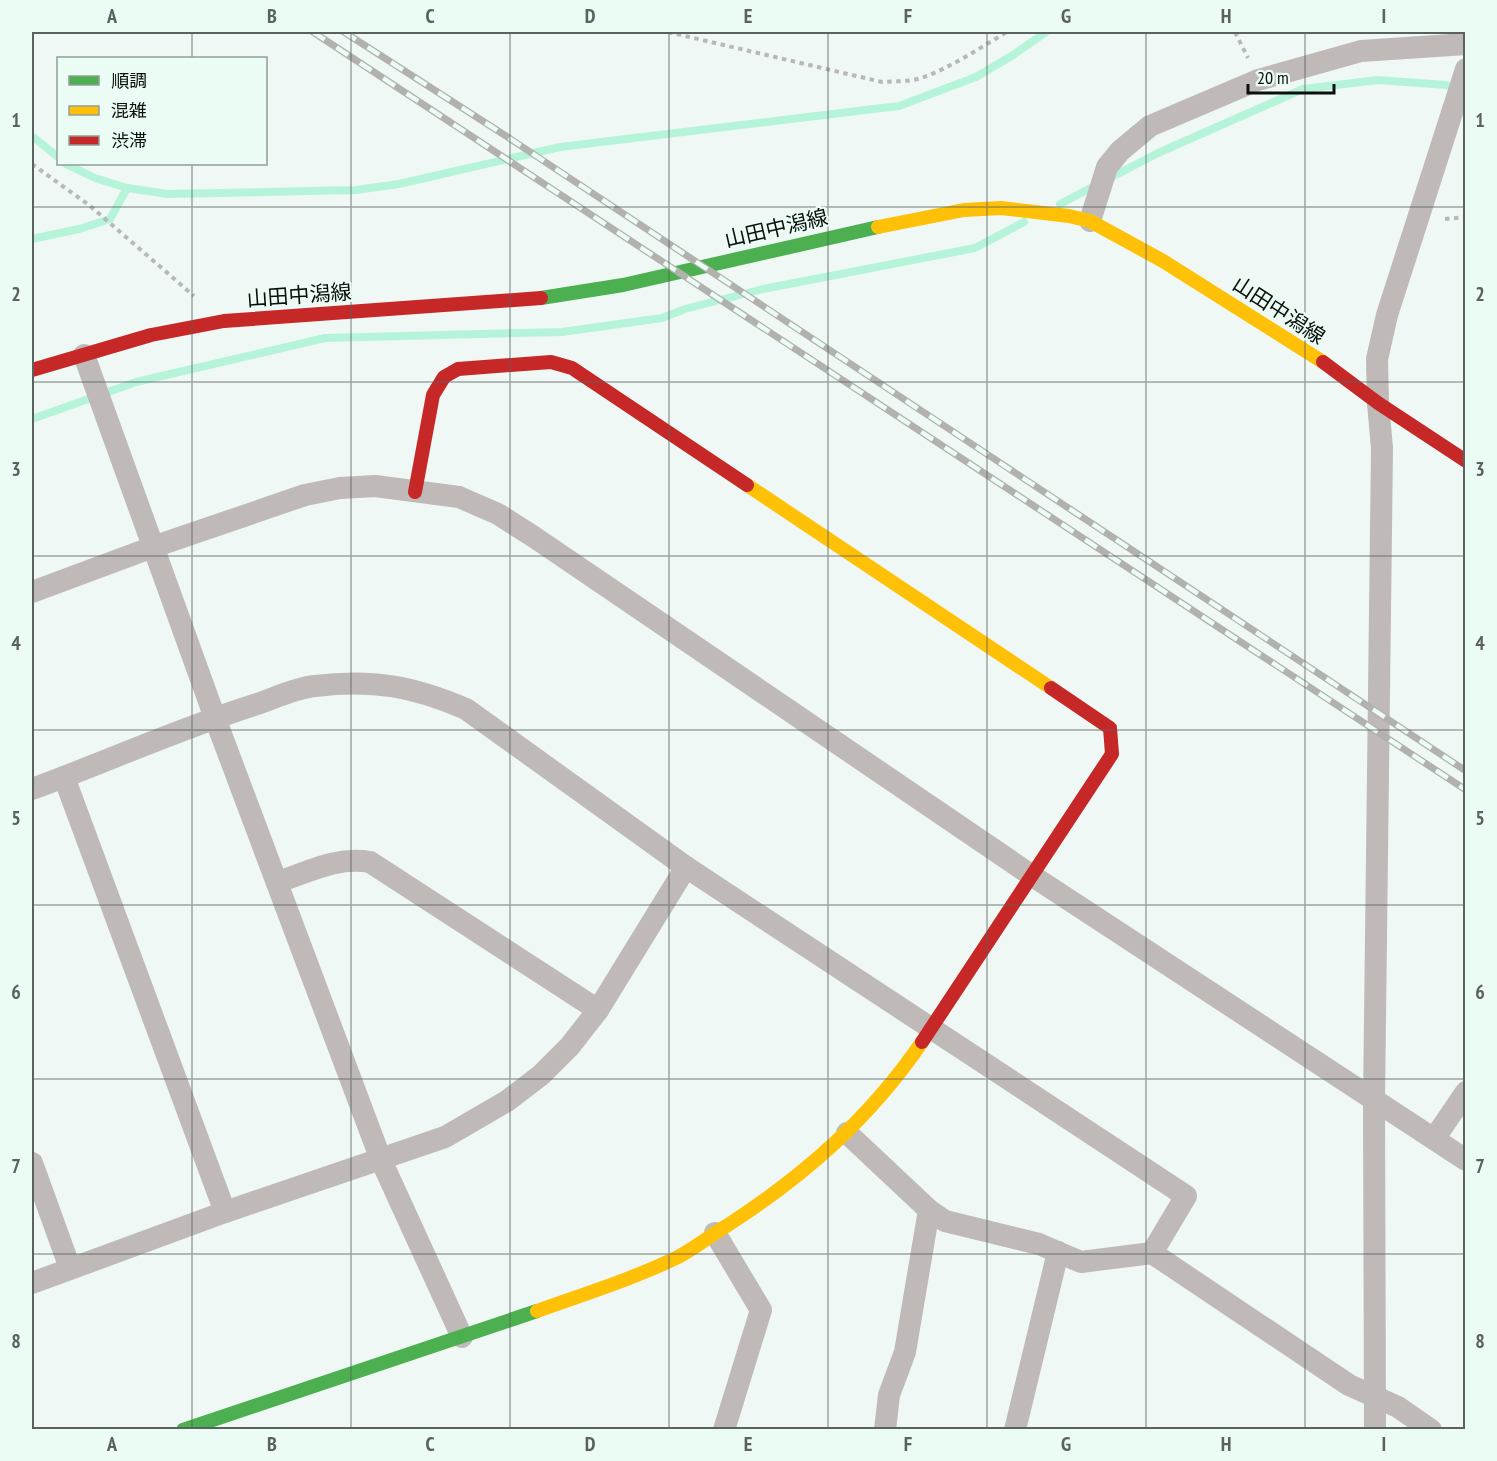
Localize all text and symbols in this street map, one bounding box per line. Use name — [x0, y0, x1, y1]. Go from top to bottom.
text: A — [106, 3, 118, 29]
text: B — [267, 3, 277, 29]
text: C — [425, 3, 435, 29]
text: D — [585, 3, 596, 29]
text: E — [744, 3, 752, 29]
text: F — [904, 3, 912, 29]
text: G — [1061, 3, 1071, 29]
text: H — [1221, 3, 1231, 29]
text: I — [1382, 3, 1386, 29]
legend — [57, 57, 267, 165]
scale bar — [1248, 57, 1334, 95]
text: 20 m — [1257, 66, 1289, 89]
text: 順調 — [111, 69, 147, 92]
text: 混雑 — [111, 99, 147, 122]
text: 1 — [11, 107, 21, 133]
text: 1 — [1475, 107, 1485, 133]
text: 渋滞 — [111, 129, 147, 152]
street label: 山田中潟線 — [722, 203, 830, 253]
street label: 山田中潟線 — [1228, 270, 1330, 350]
street label: 山田中潟線 — [246, 278, 352, 312]
text: 2 — [11, 281, 21, 307]
text: 2 — [1475, 281, 1485, 307]
text: 3 — [11, 456, 21, 482]
text: 3 — [1475, 456, 1485, 482]
text: 4 — [11, 630, 21, 656]
text: 4 — [1475, 630, 1485, 656]
text: 5 — [11, 805, 21, 831]
text: 5 — [1475, 805, 1485, 831]
text: 6 — [11, 979, 21, 1005]
text: 6 — [1475, 979, 1485, 1005]
text: 7 — [11, 1153, 21, 1179]
text: 7 — [1475, 1153, 1485, 1179]
text: 8 — [11, 1328, 21, 1354]
text: 8 — [1475, 1328, 1485, 1354]
text: A — [106, 1431, 118, 1457]
text: B — [267, 1431, 277, 1457]
text: C — [425, 1431, 435, 1457]
text: D — [585, 1431, 596, 1457]
text: E — [744, 1431, 752, 1457]
text: F — [904, 1431, 912, 1457]
text: G — [1061, 1431, 1071, 1457]
text: H — [1221, 1431, 1231, 1457]
text: I — [1382, 1431, 1386, 1457]

